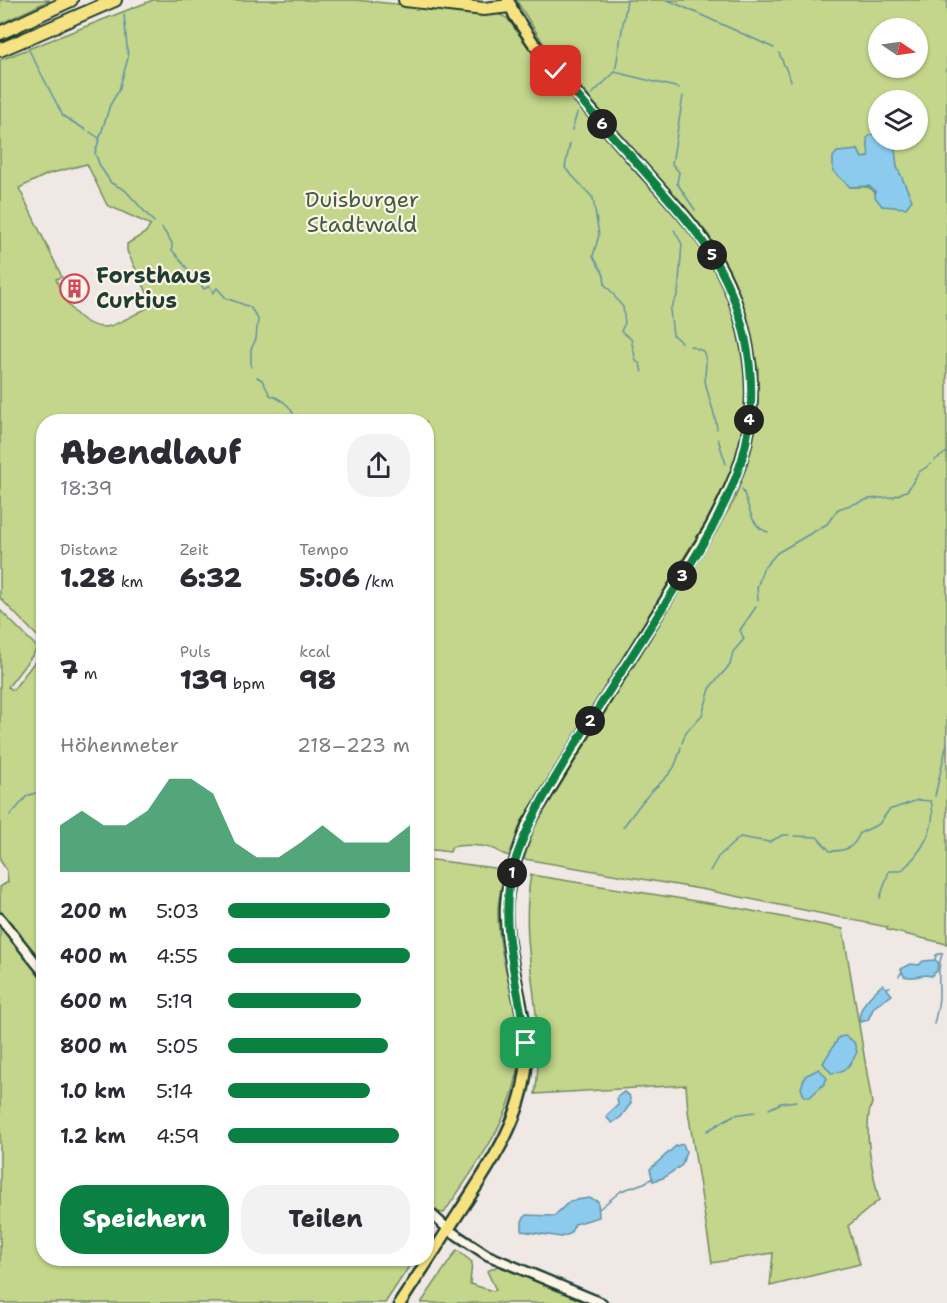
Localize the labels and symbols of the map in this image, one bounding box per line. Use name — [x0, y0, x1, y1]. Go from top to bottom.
north arrow — [868, 18, 928, 78]
pin — [530, 45, 581, 96]
pin: 6 — [587, 109, 617, 139]
park label: Duisburger Stadtwald — [305, 185, 419, 239]
pin: 5 — [697, 240, 727, 270]
place label: Forsthaus Curtius — [96, 261, 211, 315]
building icon: Forsthaus Curtius — [59, 272, 91, 304]
pin: 4 — [734, 405, 764, 435]
pin: 3 — [667, 561, 697, 591]
pin: 2 — [575, 706, 605, 736]
pin: 1 — [497, 858, 527, 888]
pin — [500, 1017, 551, 1068]

